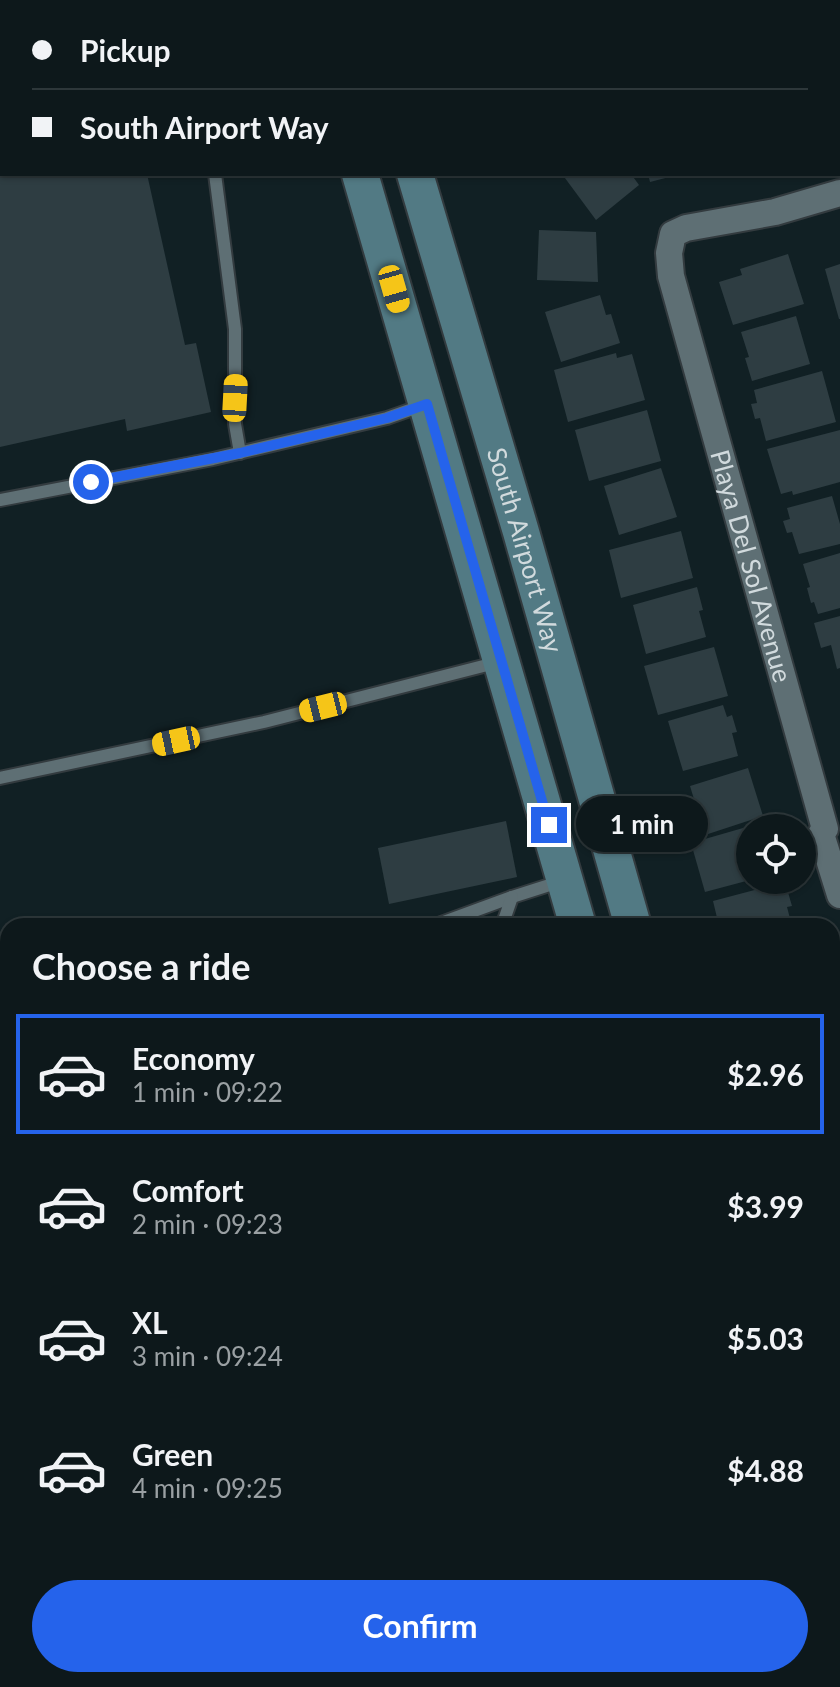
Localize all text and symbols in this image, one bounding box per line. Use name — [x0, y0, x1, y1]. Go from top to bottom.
text: Pickup — [80, 32, 171, 68]
text: South Airport Way — [80, 109, 329, 145]
car — [376, 263, 412, 315]
car — [222, 373, 248, 423]
street label: South Airport Way — [481, 444, 571, 657]
street label: Playa Del Sol Avenue — [704, 446, 799, 686]
route start — [73, 464, 109, 500]
car — [297, 690, 349, 724]
car — [150, 724, 202, 758]
callout: 1 min — [577, 797, 709, 853]
route end — [531, 807, 567, 843]
text: 1 min — [610, 808, 674, 840]
map controls — [736, 814, 816, 894]
button: locate — [736, 814, 816, 894]
text: Choose a ride — [32, 944, 251, 988]
icon: car — [36, 1038, 108, 1110]
text: Economy — [132, 1040, 255, 1076]
text: $2.96 — [727, 1056, 804, 1092]
text: 1 min · 09:22 — [132, 1076, 283, 1108]
icon: car — [36, 1170, 108, 1242]
text: Comfort — [132, 1172, 244, 1208]
text: $3.99 — [727, 1188, 804, 1224]
text: 2 min · 09:23 — [132, 1208, 283, 1240]
icon: car — [36, 1302, 108, 1374]
text: XL — [132, 1304, 168, 1340]
text: $5.03 — [727, 1320, 804, 1356]
text: 3 min · 09:24 — [132, 1340, 283, 1372]
icon: car — [36, 1434, 108, 1506]
text: Green — [132, 1436, 213, 1472]
text: $4.88 — [727, 1452, 804, 1488]
text: 4 min · 09:25 — [132, 1472, 283, 1504]
button: Confirm — [32, 1580, 808, 1672]

